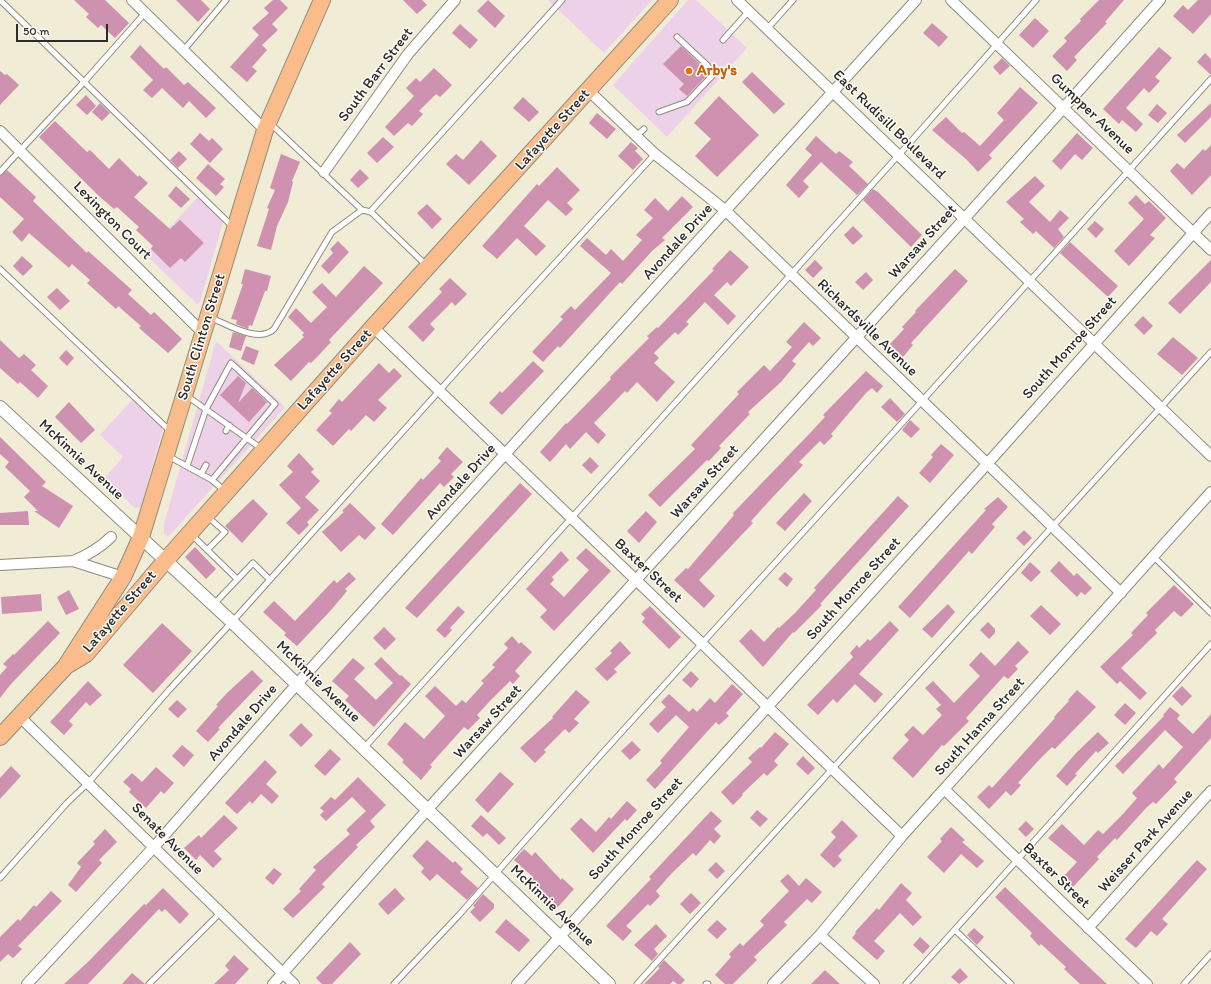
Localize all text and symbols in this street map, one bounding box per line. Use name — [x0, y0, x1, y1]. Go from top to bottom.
scale bar — [18, 16, 110, 42]
text: 50 m — [23, 24, 49, 38]
street label: South Barr Street — [335, 24, 417, 126]
place label: Arby's — [697, 62, 737, 80]
marker: Arby's — [684, 66, 694, 76]
street label: East Rudisill Boulevard — [829, 67, 949, 183]
street label: Gumpper Avenue — [1046, 69, 1138, 159]
street label: Lafayette Street — [512, 86, 594, 174]
street label: Lexington Court — [69, 178, 155, 264]
street label: Avondale Drive — [639, 200, 717, 284]
street label: Warsaw Street — [885, 201, 961, 283]
street label: South Clinton Street — [174, 272, 230, 402]
street label: Richardsville Avenue — [813, 275, 921, 381]
street label: South Monroe Street — [1019, 293, 1121, 403]
street label: Lafayette Street — [294, 326, 376, 414]
street label: McKinnie Avenue — [35, 416, 127, 504]
street label: Avondale Drive — [422, 440, 500, 524]
street label: Warsaw Street — [667, 441, 743, 523]
street label: South Monroe Street — [803, 534, 905, 644]
street label: Baxter Street — [610, 535, 686, 607]
street label: Lafayette Street — [79, 567, 161, 657]
street label: McKinnie Avenue — [272, 637, 364, 727]
street label: South Hanna Street — [931, 674, 1029, 780]
street label: Avondale Drive — [205, 681, 281, 765]
street label: Warsaw Street — [450, 681, 526, 763]
street label: South Monroe Street — [585, 774, 687, 884]
street label: Weisser Park Avenue — [1095, 786, 1197, 896]
street label: Senate Avenue — [127, 799, 207, 879]
street label: Baxter Street — [1019, 839, 1093, 913]
street label: McKinnie Avenue — [506, 861, 598, 951]

